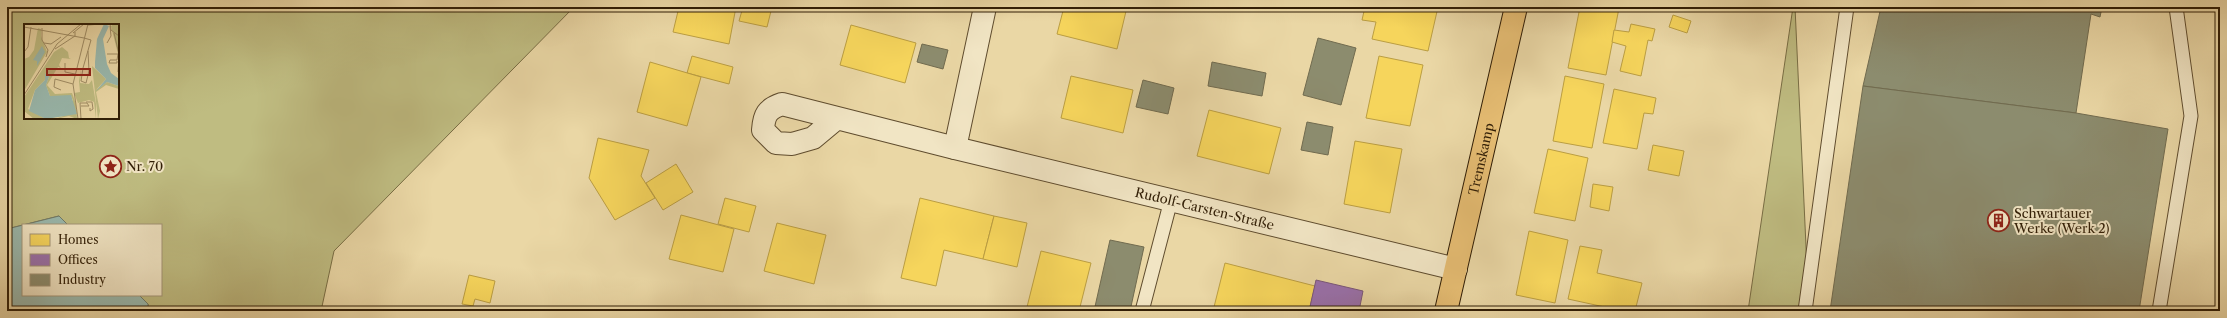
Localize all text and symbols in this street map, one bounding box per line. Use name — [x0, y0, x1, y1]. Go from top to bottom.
inset map — [24, 24, 119, 119]
street label: Tremskamp — [1465, 121, 1497, 197]
place icon: Nr. 70 — [97, 153, 123, 179]
place label: Nr. 70 — [126, 158, 163, 174]
street label: Rudolf-Carsten-Straße — [1133, 184, 1276, 233]
place label: Schwartauer Werke (Werk 2) — [2013, 205, 2110, 236]
building icon: Schwartauer Werke (Werk 2) — [1985, 207, 2011, 233]
legend — [22, 224, 162, 296]
text: Homes — [58, 232, 98, 247]
text: Offices — [58, 252, 98, 267]
text: Industry — [58, 272, 106, 287]

